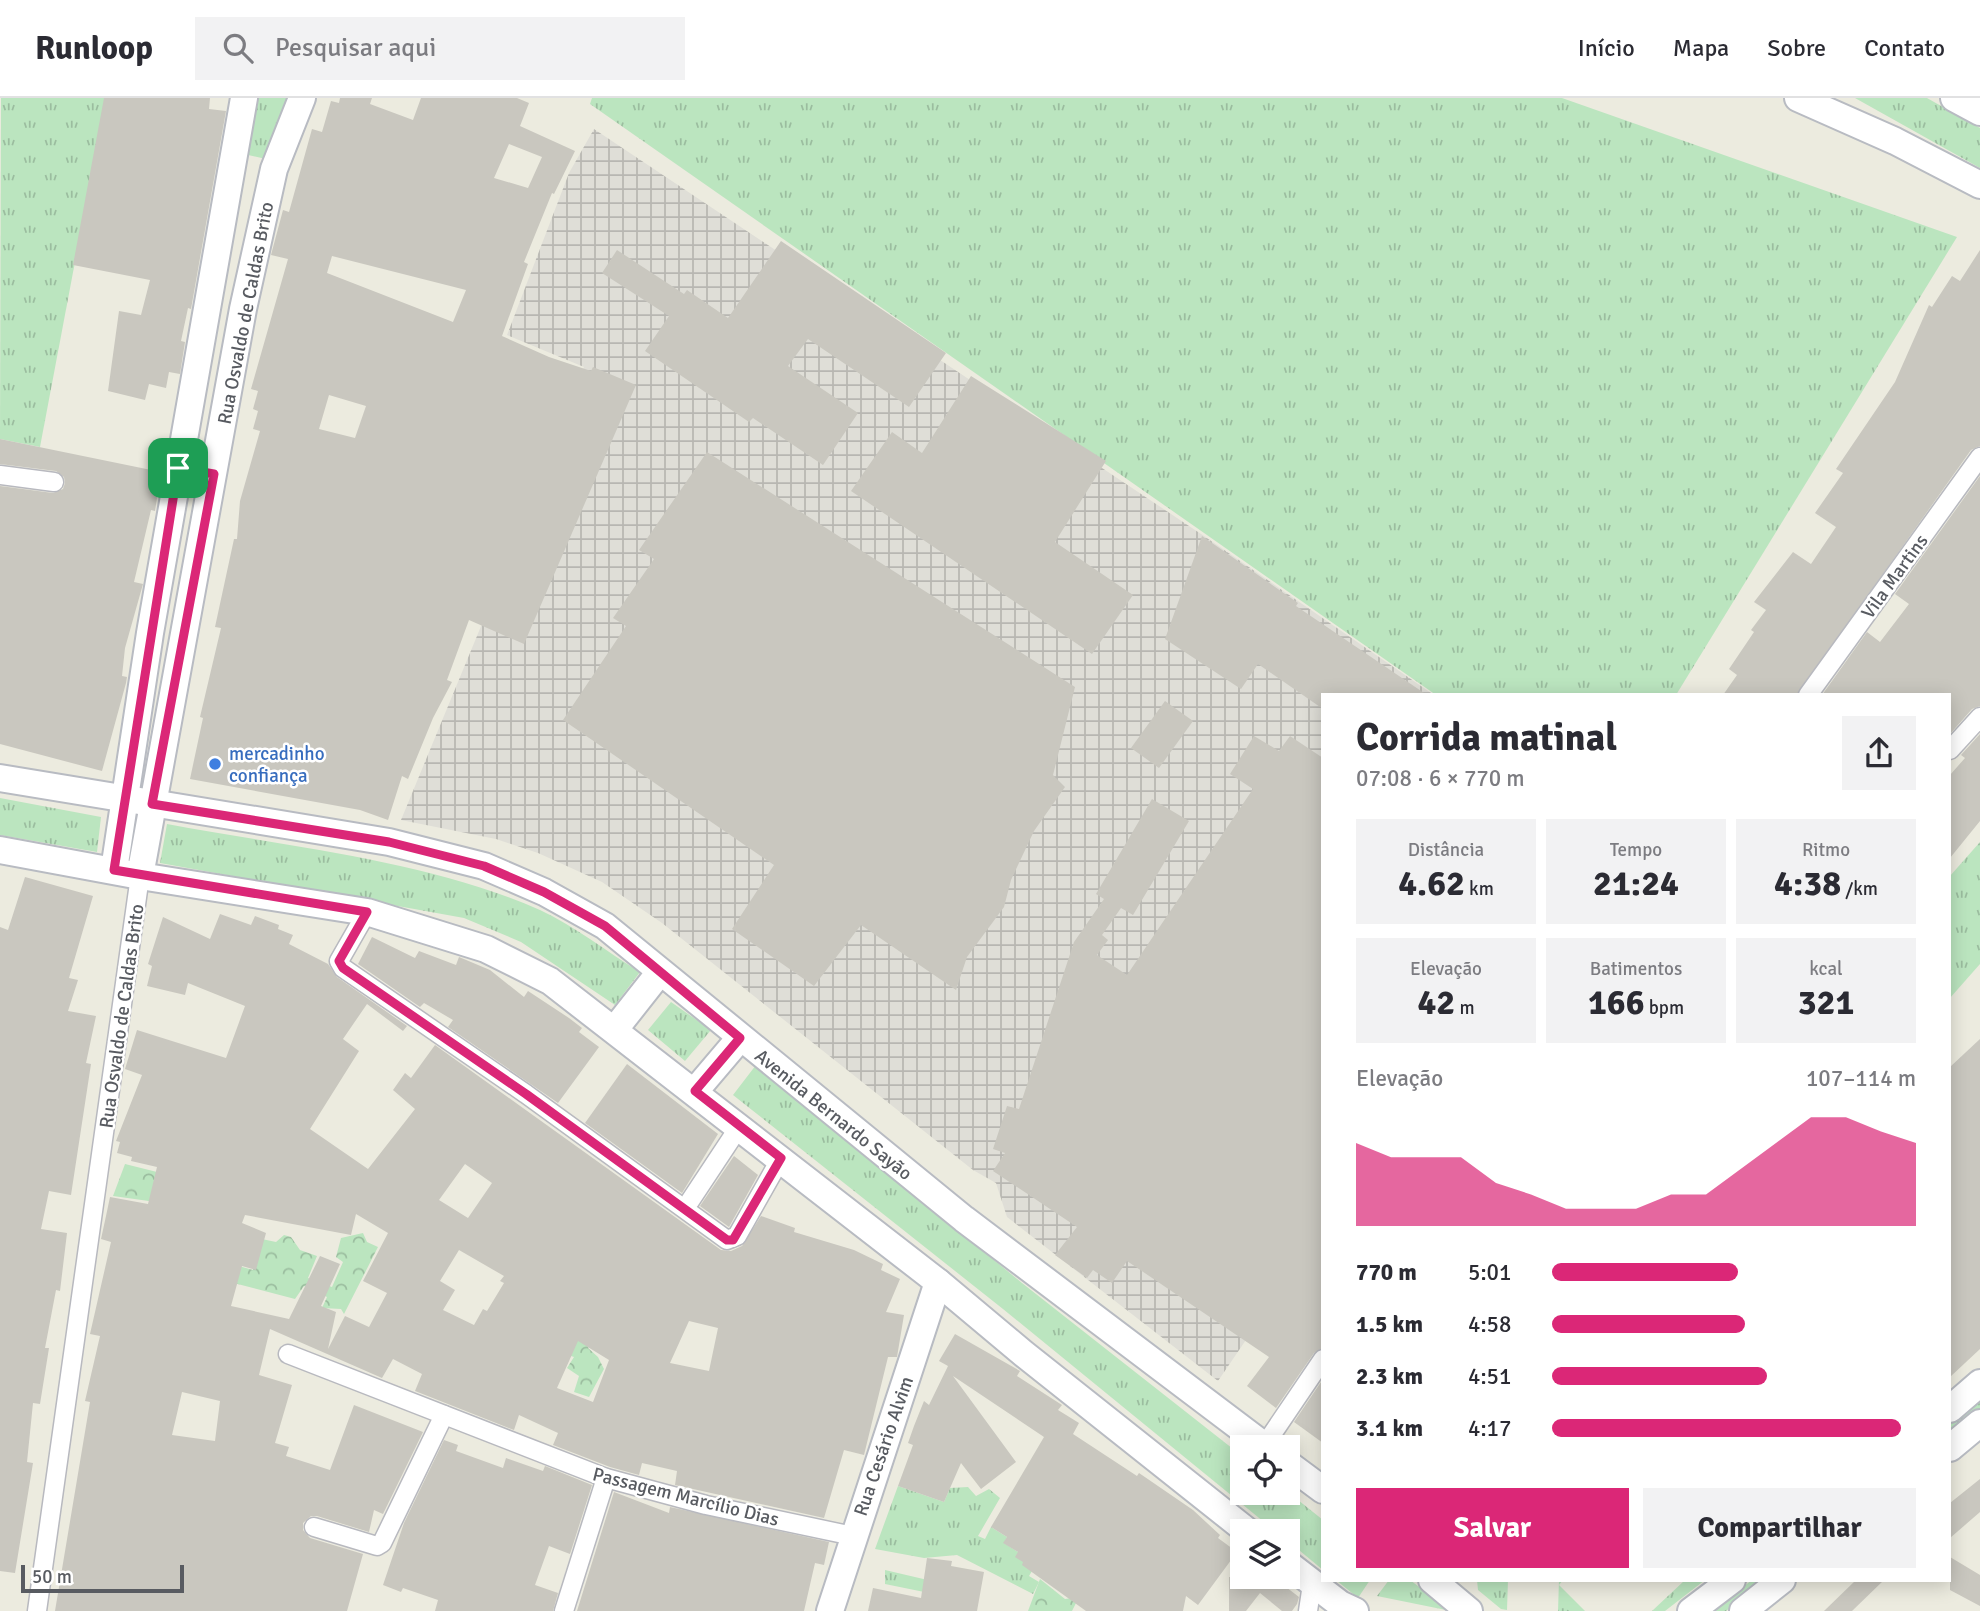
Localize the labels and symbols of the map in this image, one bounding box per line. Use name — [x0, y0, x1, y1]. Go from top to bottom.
street label: Rua Osvaldo de Caldas Brito — [213, 200, 279, 427]
pin — [148, 438, 208, 498]
street label: Vila Martins — [1856, 530, 1933, 623]
place label: mercadinho confiança — [229, 742, 325, 788]
marker: mercadinho confiança — [207, 756, 223, 772]
street label: Rua Osvaldo de Caldas Brito — [94, 902, 150, 1130]
street label: Avenida Bernardo Sayão — [750, 1044, 917, 1186]
street label: Rua Cesário Alvim — [849, 1373, 919, 1519]
street label: Passagem Marcílio Dias — [590, 1462, 781, 1532]
scale bar — [21, 1562, 184, 1594]

